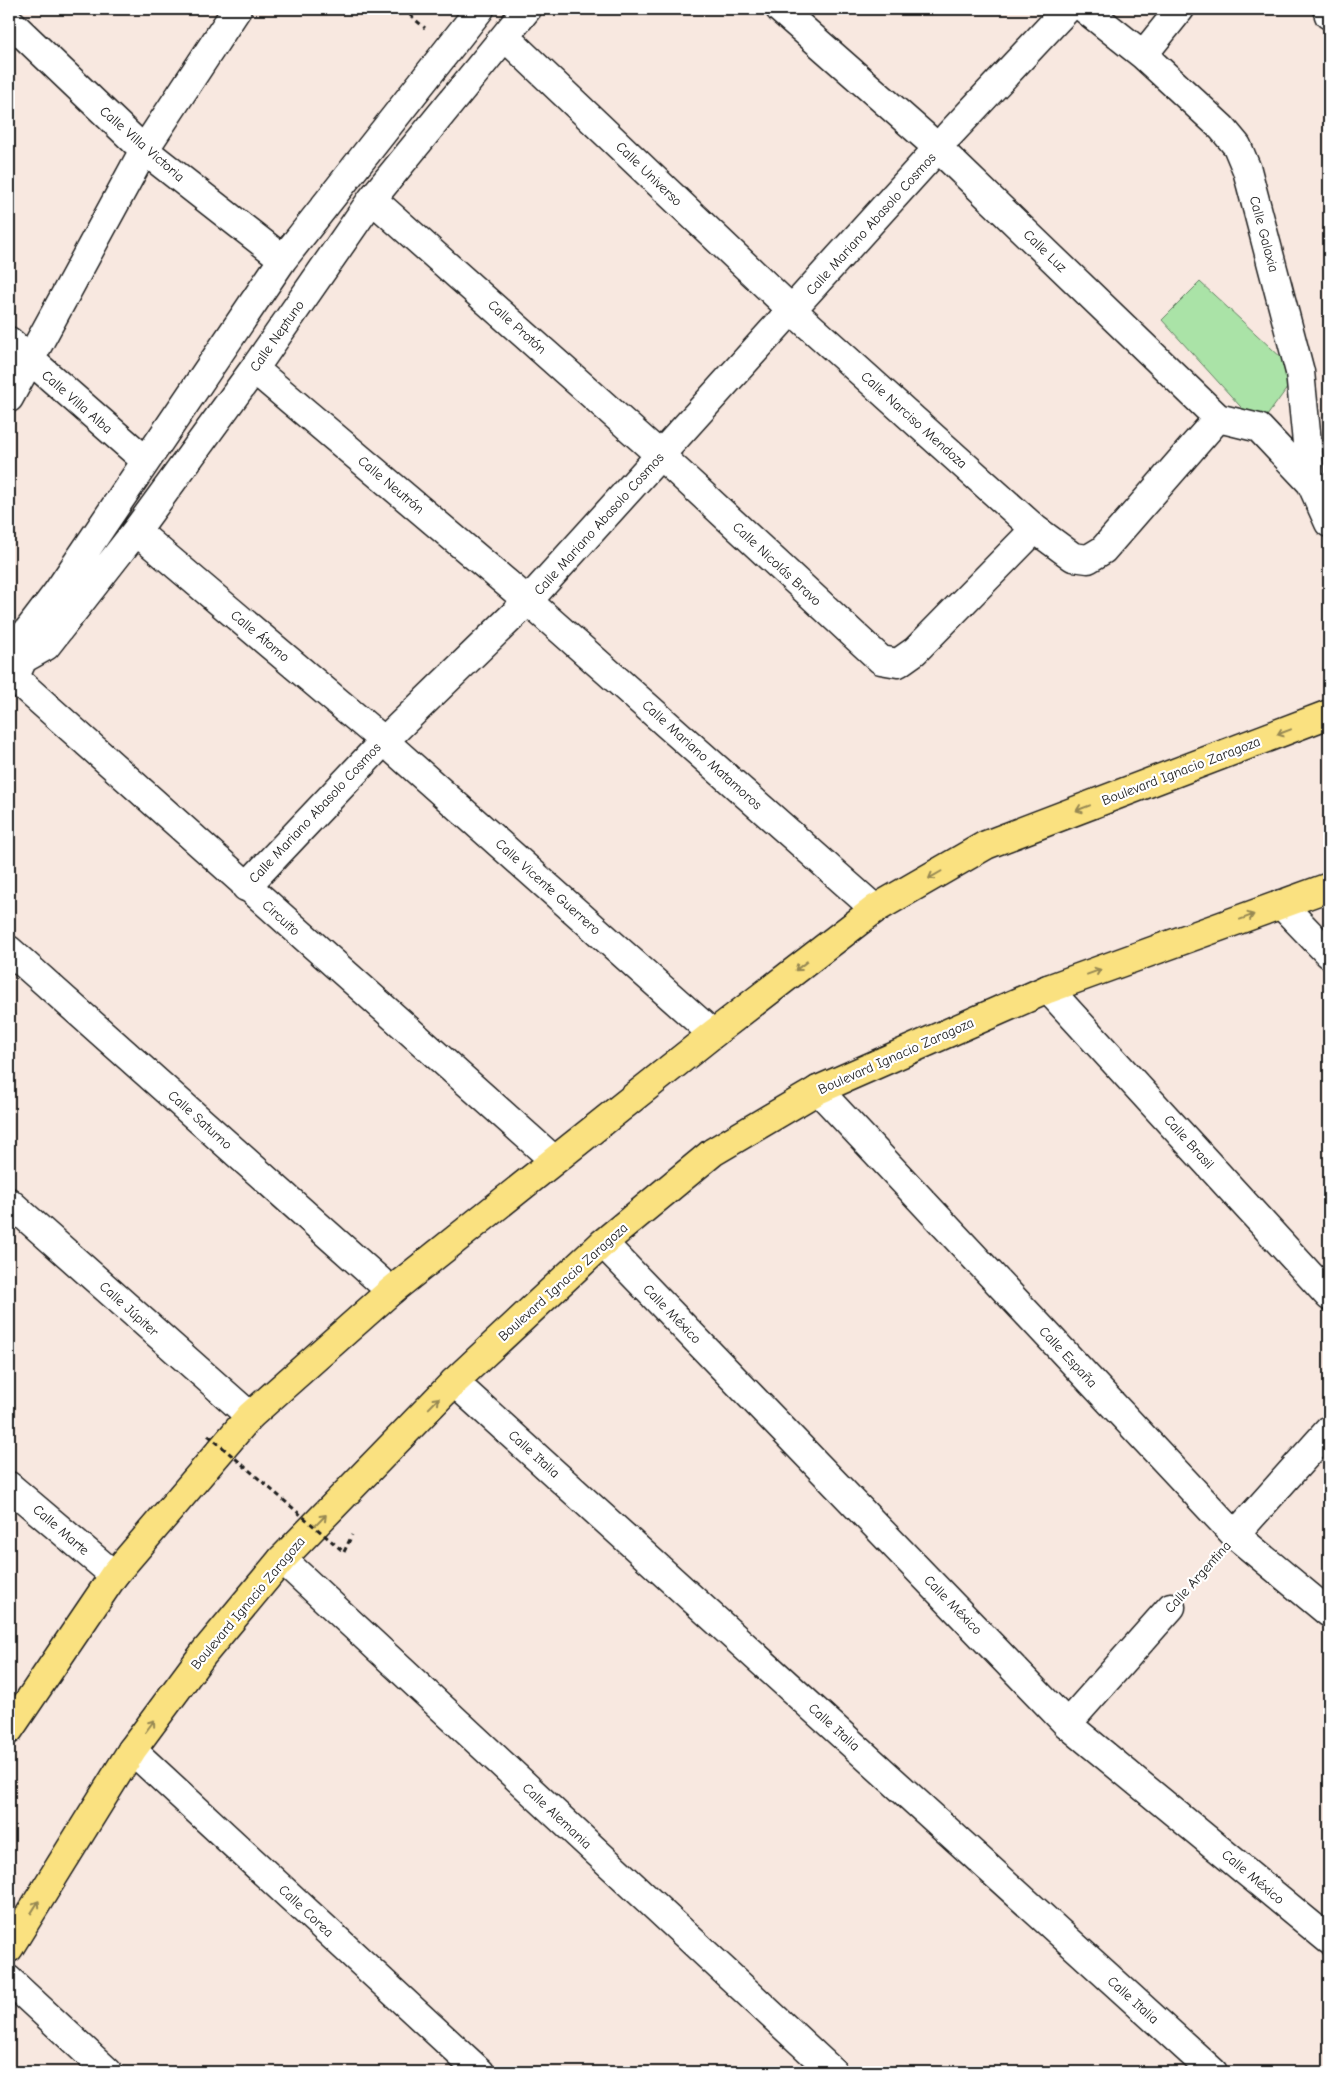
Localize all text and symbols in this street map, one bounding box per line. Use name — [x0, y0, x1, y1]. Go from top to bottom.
street label: Calle Villa Victoria — [96, 103, 188, 185]
street label: Calle Universo — [612, 138, 686, 210]
street label: Calle Mariano Abasolo Cosmos — [802, 149, 940, 299]
street label: Calle Galaxia — [1246, 194, 1282, 274]
street label: Calle Luz — [1020, 226, 1070, 276]
street label: Calle Protón — [484, 296, 550, 358]
street label: Calle Neptuno — [246, 297, 308, 375]
street label: Calle Villa Alba — [38, 367, 116, 437]
street label: Calle Narciso Mendoza — [857, 368, 971, 472]
street label: Calle Mariano Abasolo Cosmos — [530, 449, 668, 599]
street label: Calle Neutrón — [354, 452, 428, 518]
street label: Calle Nicolás Bravo — [729, 519, 825, 609]
street label: Calle Átomo — [227, 606, 293, 666]
street label: Calle Mariano Matamoros — [638, 697, 766, 813]
one-way arrow — [1276, 728, 1292, 737]
street label: Boulevard Ignacio Zaragoza — [1099, 733, 1263, 809]
street label: Calle Mariano Abasolo Cosmos — [245, 739, 385, 887]
one-way arrow — [1075, 804, 1091, 813]
street label: Calle Vicente Guerrero — [492, 835, 604, 939]
one-way arrow — [928, 870, 943, 880]
street label: Circuito — [259, 897, 303, 939]
one-way arrow — [1239, 912, 1254, 921]
one-way arrow — [795, 961, 808, 972]
one-way arrow — [1086, 967, 1102, 976]
street label: Boulevard Ignacio Zaragoza — [816, 1014, 976, 1098]
street label: Calle Saturno — [164, 1087, 236, 1153]
street label: Calle Brasil — [1160, 1111, 1218, 1173]
street label: Boulevard Ignacio Zaragoza — [495, 1219, 631, 1345]
street label: Calle Júpiter — [96, 1278, 163, 1340]
street label: Calle México — [639, 1281, 705, 1347]
street label: Calle España — [1035, 1323, 1101, 1391]
one-way arrow — [428, 1397, 440, 1409]
street label: Calle Italia — [505, 1426, 563, 1482]
street label: Calle Marte — [29, 1501, 93, 1559]
one-way arrow — [314, 1514, 326, 1526]
street label: Boulevard Ignacio Zaragoza — [187, 1533, 309, 1673]
street label: Calle Argentina — [1161, 1537, 1235, 1617]
street label: Calle México — [920, 1572, 986, 1638]
street label: Calle Italia — [805, 1699, 863, 1755]
one-way arrow — [145, 1720, 156, 1733]
street label: Calle Alemania — [519, 1779, 595, 1853]
street label: Calle México — [1218, 1846, 1288, 1908]
street label: Calle Corea — [275, 1881, 337, 1941]
one-way arrow — [30, 1900, 40, 1914]
street label: Calle Italia — [1104, 1972, 1162, 2028]

